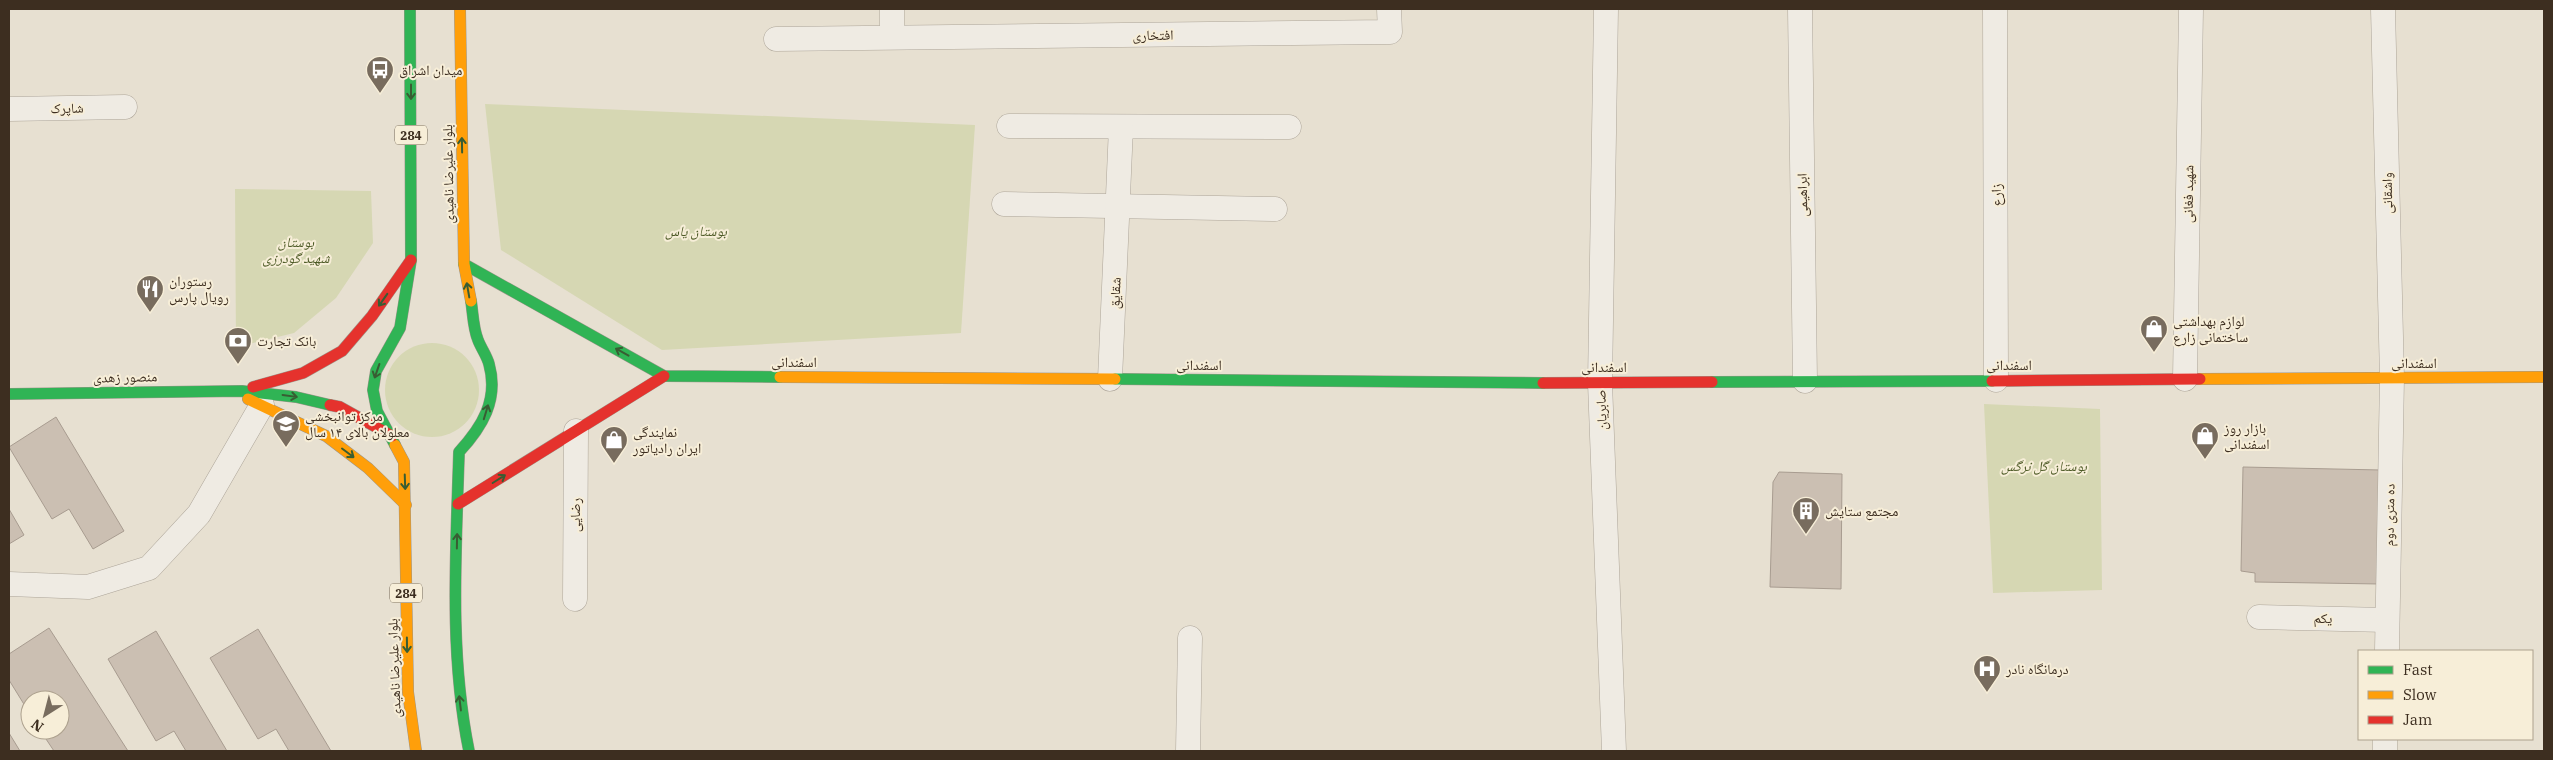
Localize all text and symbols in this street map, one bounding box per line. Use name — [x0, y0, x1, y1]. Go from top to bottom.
street label: افتخاری — [1132, 26, 1174, 44]
bus stop icon: میدان اشراق — [365, 55, 395, 94]
place label: میدان اشراق — [399, 61, 462, 79]
one-way arrow — [406, 84, 416, 100]
street label: شاپرک — [50, 99, 84, 117]
street label: بلوار علیرضا ناهیدی — [438, 124, 458, 224]
road number: 284 — [395, 126, 427, 144]
one-way arrow — [457, 138, 467, 154]
street label: شهید فغانی — [2178, 165, 2198, 223]
street label: واشقانی — [2378, 172, 2396, 214]
street label: ابراهیمی — [1793, 173, 1811, 217]
street label: زارع — [1987, 184, 2006, 206]
park label: بوستان یاس — [665, 222, 727, 240]
park label: بوستان شهید گودرزی — [263, 233, 330, 267]
place label: رستوران رویال پارس — [169, 272, 229, 306]
restaurant icon: رستوران رویال پارس — [135, 274, 165, 313]
street label: شقایق — [1105, 277, 1126, 309]
one-way arrow — [463, 282, 473, 298]
one-way arrow — [378, 293, 388, 307]
place label: لوازم بهداشتی ساختمانی زارع — [2173, 312, 2248, 347]
shop icon: لوازم بهداشتی ساختمانی زارع — [2139, 314, 2169, 353]
bank icon: بانک تجارت — [223, 326, 253, 365]
place label: بانک تجارت — [257, 332, 316, 350]
one-way arrow — [615, 347, 630, 357]
street label: اسفندانی — [771, 353, 817, 371]
street label: اسفندانی — [2391, 354, 2437, 372]
street label: اسفندانی — [1176, 356, 1222, 374]
street label: اسفندانی — [1986, 356, 2032, 374]
street label: اسفندانی — [1581, 358, 1627, 376]
one-way arrow — [372, 363, 381, 378]
street label: منصور زهدی — [93, 367, 157, 387]
street label: صابریان — [1591, 389, 1611, 431]
one-way arrow — [282, 392, 298, 402]
one-way arrow — [482, 405, 492, 421]
place label: مرکز توانبخشی معلولان بالای ۱۴ سال — [305, 407, 409, 441]
school or university icon: مرکز توانبخشی معلولان بالای ۱۴ سال — [271, 409, 301, 448]
place label: بازار روز اسفندانی — [2223, 419, 2270, 453]
shop icon: بازار روز اسفندانی — [2190, 421, 2220, 460]
place label: نمایندگی ایران رادیاتور — [632, 423, 701, 457]
shop icon: نمایندگی ایران رادیاتور — [599, 425, 629, 464]
one-way arrow — [341, 448, 355, 458]
park label: بوستان گل نرگس — [2001, 457, 2087, 475]
one-way arrow — [492, 473, 506, 483]
one-way arrow — [401, 474, 410, 490]
street label: ده متری دوم — [2379, 483, 2400, 547]
building icon: مجتمع ستایش — [1791, 496, 1821, 535]
street label: رضایی — [566, 498, 584, 532]
place label: مجتمع ستایش — [1825, 502, 1898, 521]
one-way arrow — [452, 533, 462, 550]
road number: 284 — [390, 584, 422, 602]
street label: یکم — [2314, 609, 2333, 628]
street label: بلوار علیرضا ناهیدی — [383, 618, 405, 718]
one-way arrow — [402, 636, 412, 652]
legend — [2358, 650, 2533, 740]
hospital icon: درمانگاه نادر — [1972, 654, 2002, 693]
place label: درمانگاه نادر — [2005, 660, 2069, 678]
text: Fast — [2403, 660, 2433, 679]
text: Slow — [2403, 685, 2437, 704]
north arrow — [20, 690, 70, 740]
one-way arrow — [455, 696, 465, 712]
text: Jam — [2403, 710, 2432, 729]
text: N — [28, 715, 47, 736]

